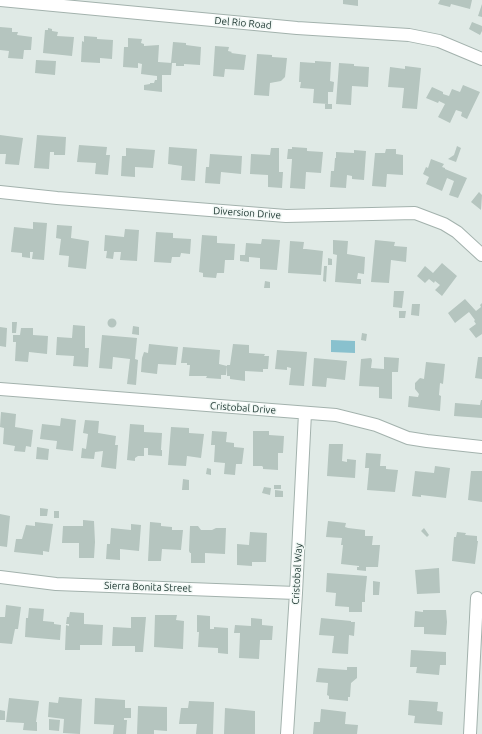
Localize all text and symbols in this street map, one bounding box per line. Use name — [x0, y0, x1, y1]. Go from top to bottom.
street label: Del Rio Road — [214, 15, 272, 31]
street label: Diversion Drive — [213, 205, 281, 221]
street label: Cristobal Drive — [210, 400, 276, 416]
street label: Cristobal Way — [289, 543, 305, 605]
street label: Sierra Bonita Street — [104, 579, 192, 595]

